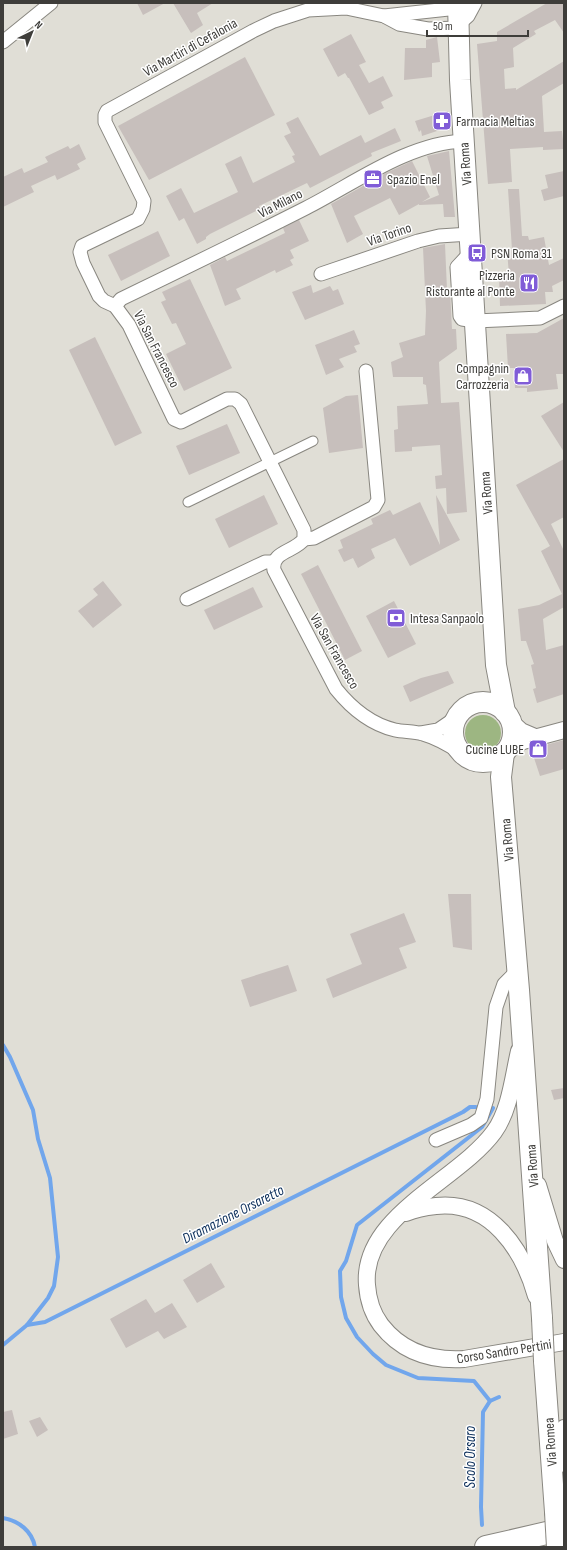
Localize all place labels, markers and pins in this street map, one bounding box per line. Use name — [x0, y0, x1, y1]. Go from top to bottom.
pharmacy icon: Farmacia Meltias — [431, 110, 453, 132]
place label: Farmacia Meltias — [456, 113, 535, 130]
office icon: Spazio Enel — [362, 168, 384, 190]
place label: Spazio Enel — [387, 171, 440, 188]
bus stop icon: PSN Roma 31 — [466, 242, 488, 264]
place label: PSN Roma 31 — [491, 245, 552, 262]
place label: Pizzeria Ristorante al Ponte — [426, 267, 515, 300]
restaurant icon: Pizzeria Ristorante al Ponte — [518, 272, 540, 294]
place label: Compagnin Carrozzeria — [456, 360, 509, 393]
shop icon: Compagnin Carrozzeria — [512, 365, 534, 387]
bank icon: Intesa Sanpaolo — [385, 607, 407, 629]
place label: Intesa Sanpaolo — [410, 610, 484, 627]
shop icon: Cucine LUBE — [527, 738, 549, 760]
place label: Cucine LUBE — [465, 741, 524, 758]

